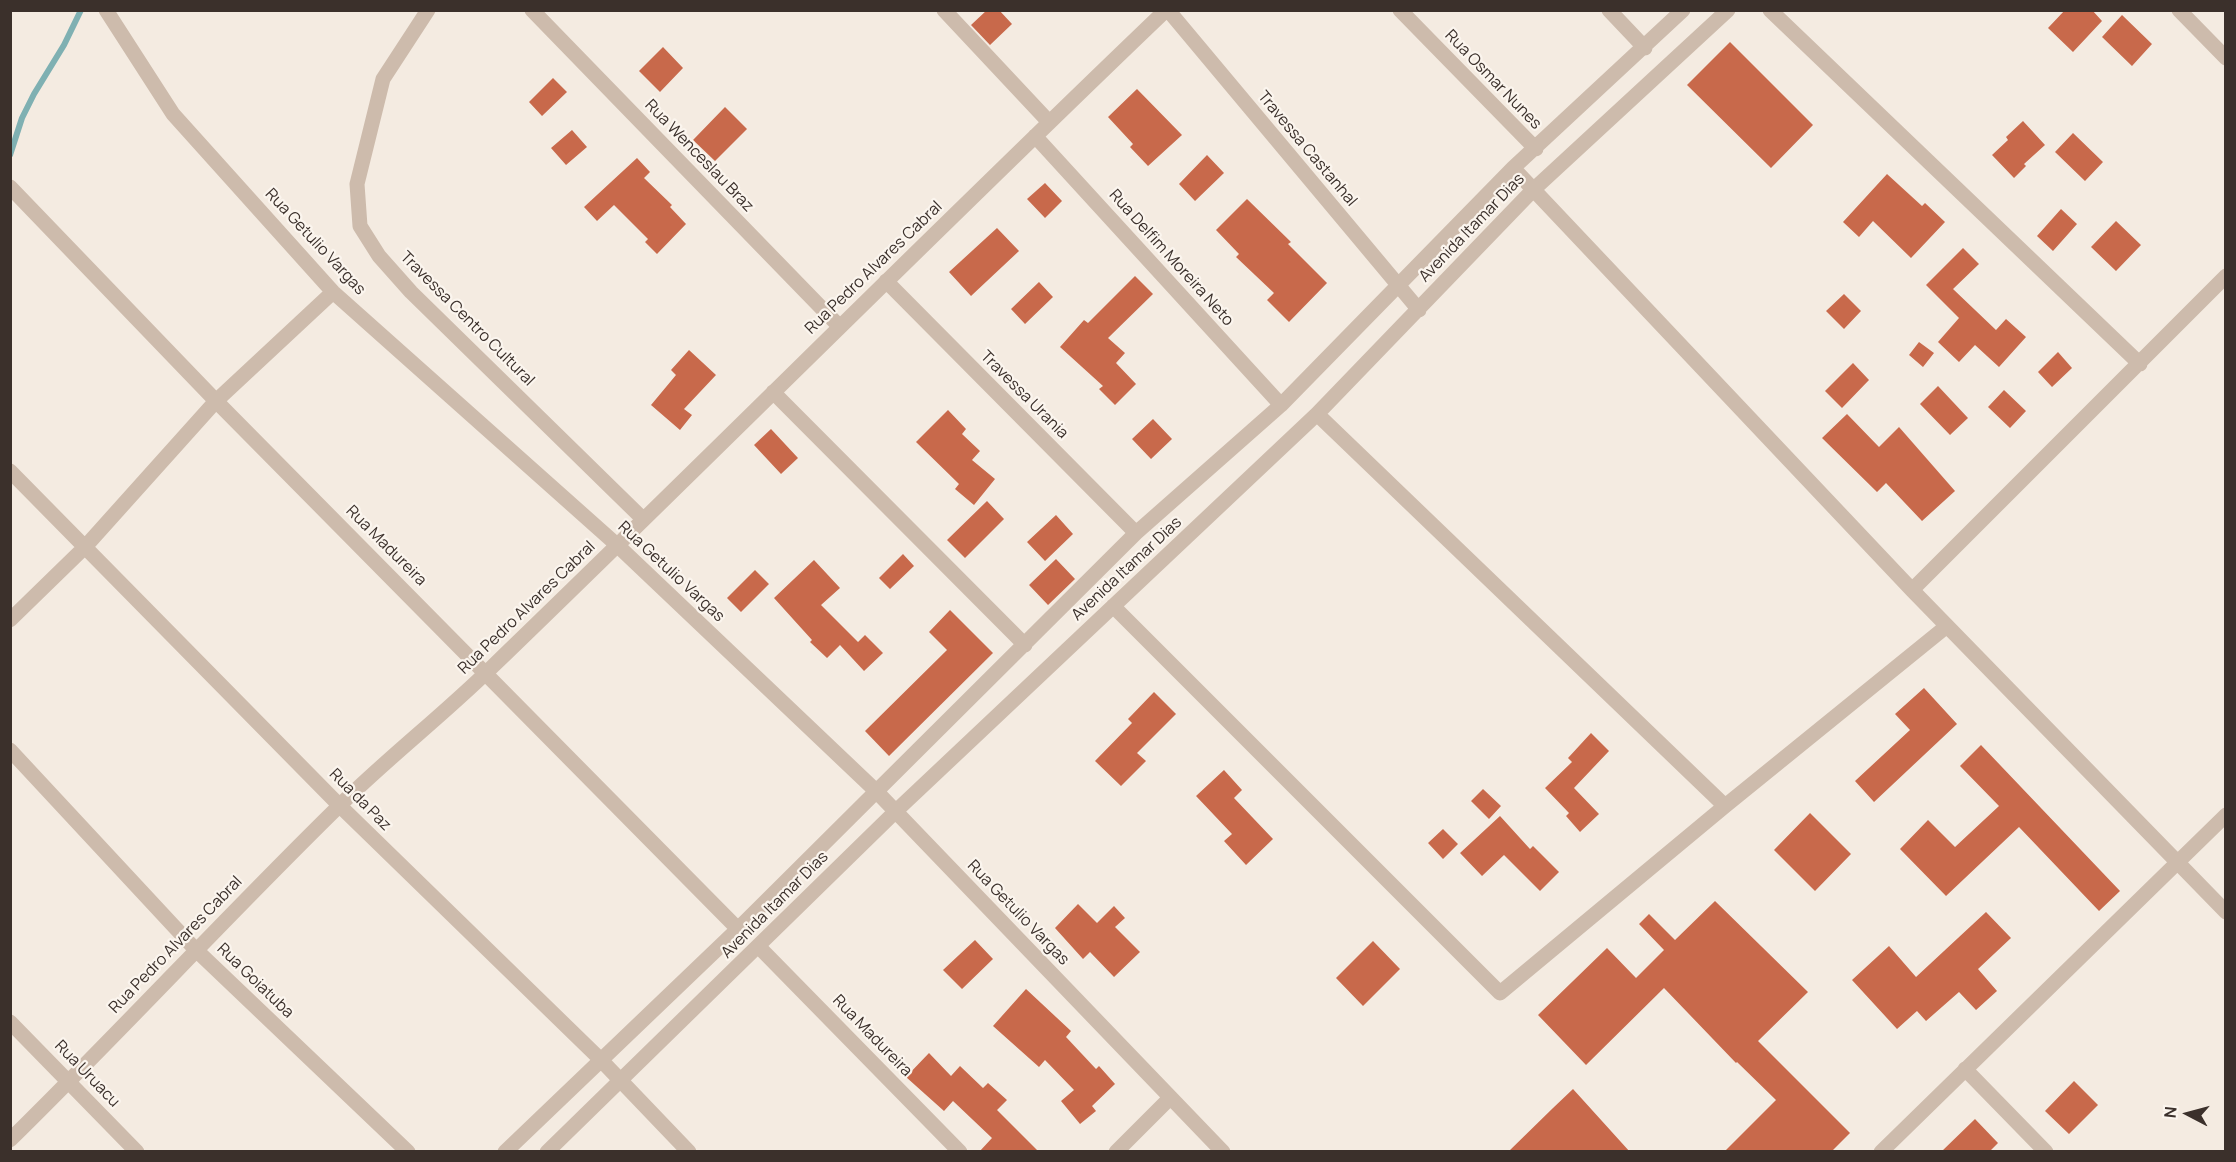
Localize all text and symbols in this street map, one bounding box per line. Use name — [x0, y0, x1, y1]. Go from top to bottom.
street label: Rua Osmar Nunes — [1441, 26, 1545, 134]
street label: Travessa Castanhal — [1253, 87, 1361, 211]
street label: Rua Wenceslau Braz — [640, 96, 758, 216]
street label: Avenida Itamar Dias — [1415, 170, 1529, 286]
street label: Rua Getulio Vargas — [261, 185, 369, 299]
street label: Rua Delfim Moreira Neto — [1105, 186, 1237, 330]
street label: Rua Pedro Alvares Cabral — [801, 197, 947, 339]
street label: Travessa Centro Cultural — [396, 248, 538, 390]
street label: Travessa Urania — [976, 347, 1072, 443]
street label: Rua Madureira — [342, 502, 430, 590]
street label: Avenida Itamar Dias — [1068, 513, 1186, 625]
street label: Rua Getulio Vargas — [614, 518, 728, 626]
street label: Rua Pedro Alvares Cabral — [454, 537, 600, 679]
street label: Rua da Paz — [325, 765, 395, 835]
street label: Avenida Itamar Dias — [717, 847, 833, 963]
street label: Rua Getulio Vargas — [963, 857, 1073, 969]
street label: Rua Pedro Alvares Cabral — [105, 872, 247, 1018]
street label: Rua Goiatuba — [213, 940, 297, 1022]
street label: Rua Madureira — [828, 991, 916, 1081]
street label: Rua Uruacu — [50, 1037, 124, 1111]
north arrow — [2158, 1084, 2218, 1144]
text: N — [2159, 1105, 2182, 1119]

